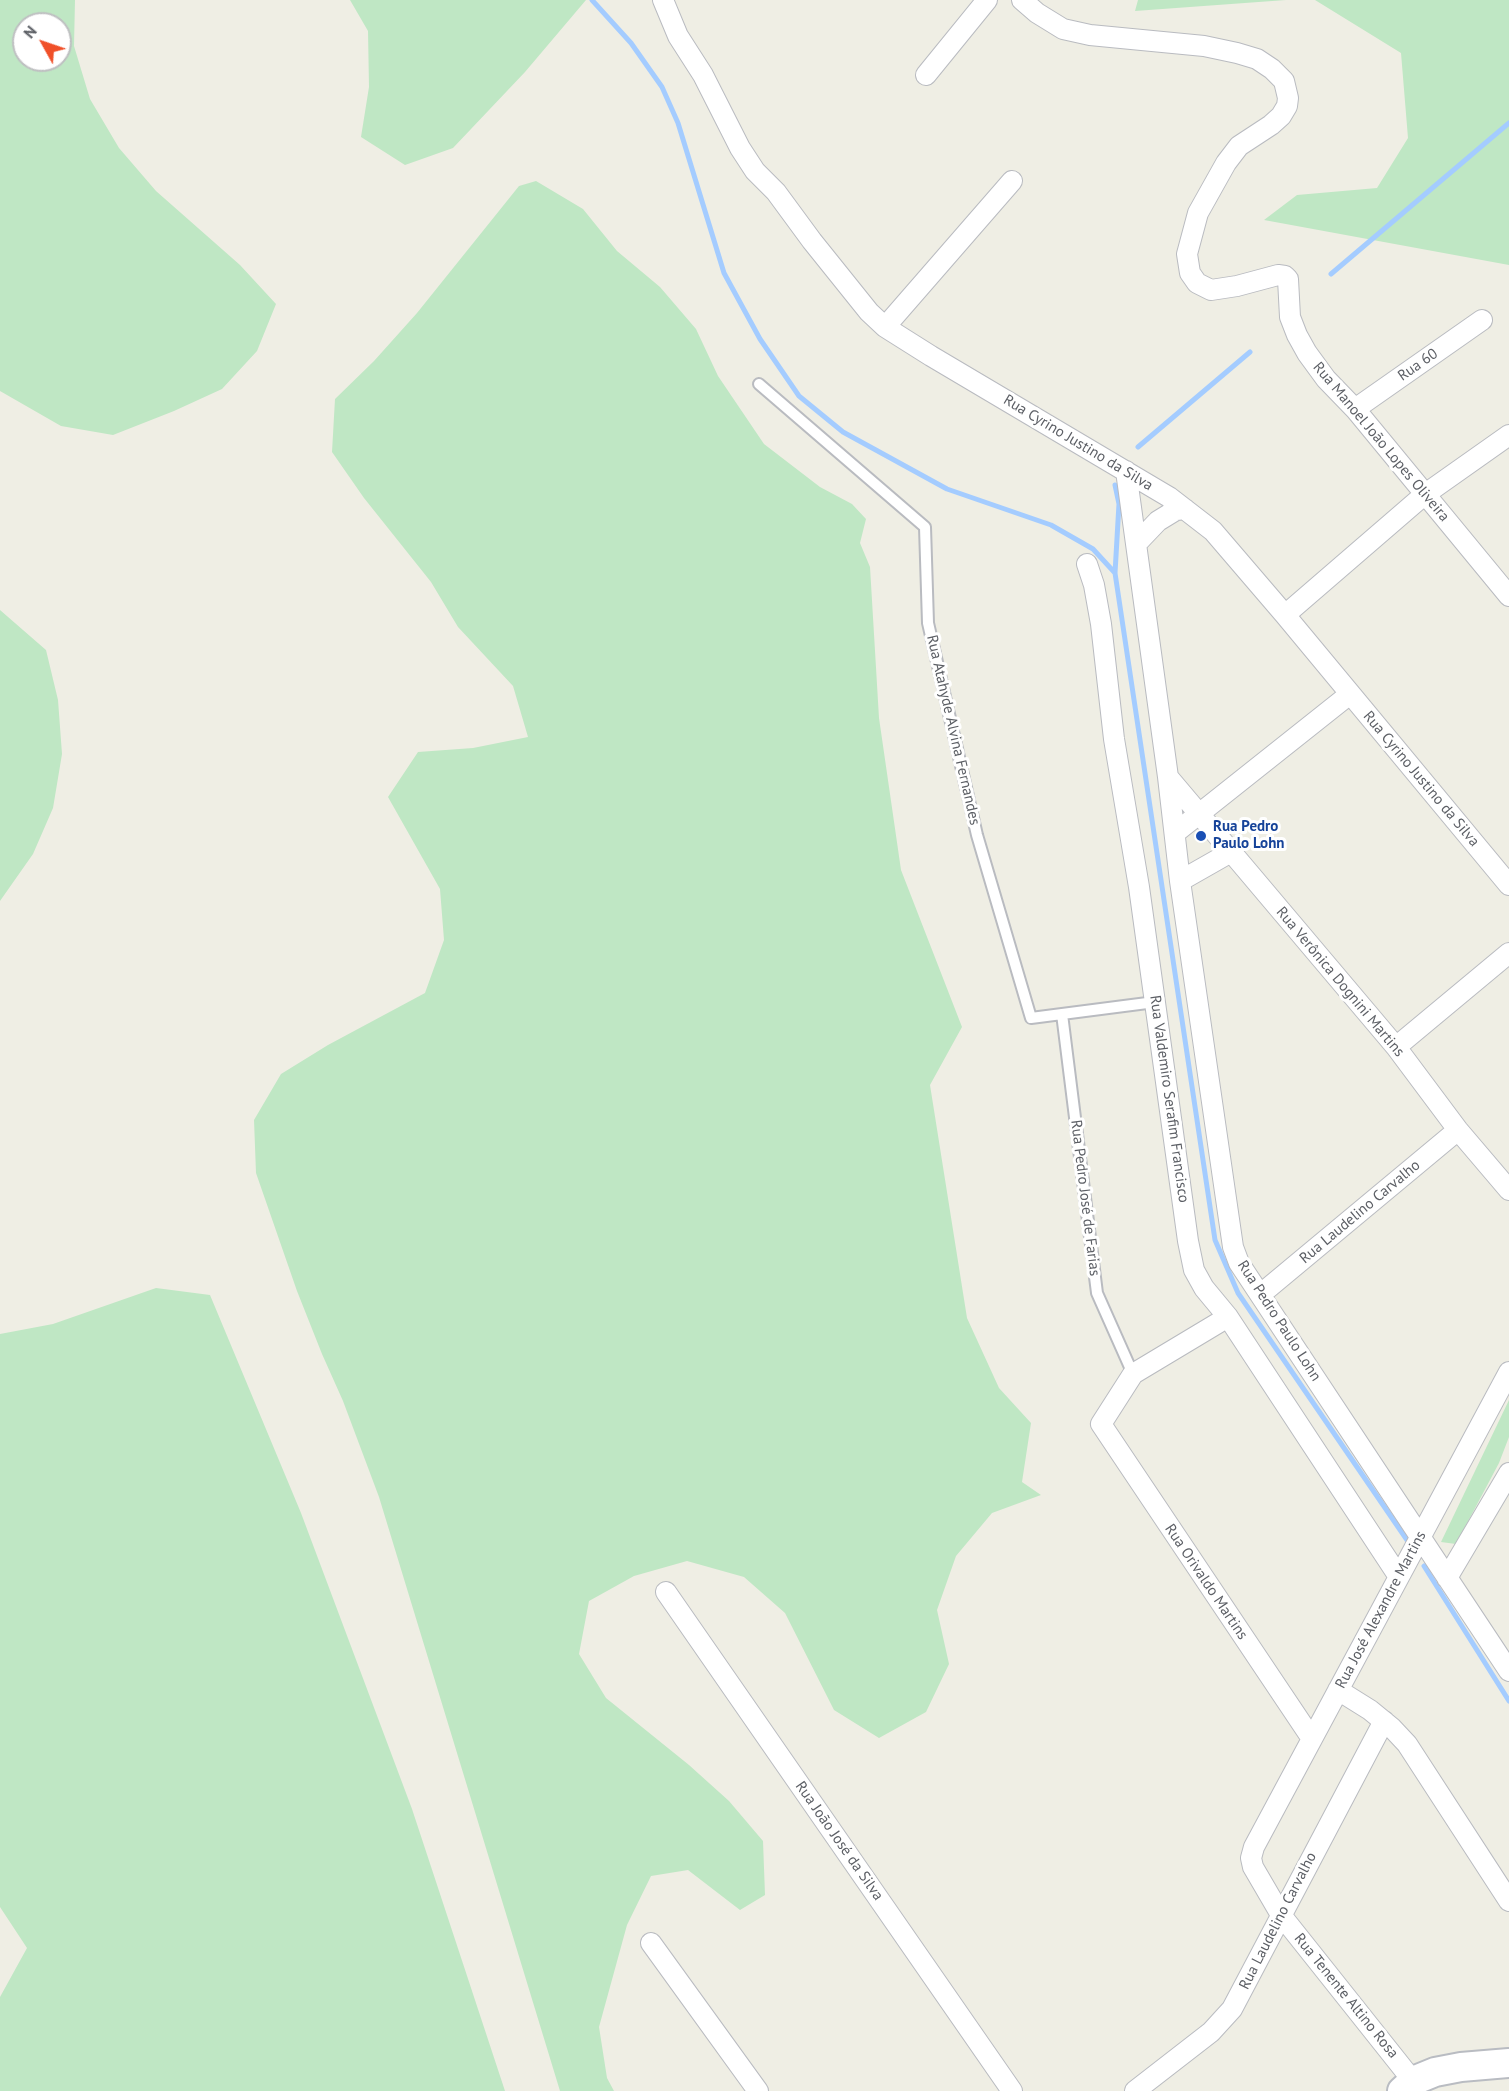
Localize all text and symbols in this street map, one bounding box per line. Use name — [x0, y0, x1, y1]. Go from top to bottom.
north arrow — [12, 12, 72, 72]
text: N — [19, 21, 41, 42]
street label: Rua 60 — [1395, 345, 1441, 385]
street label: Rua Manoel João Lopes Oliveira — [1309, 359, 1453, 525]
street label: Rua Cyrino Justino da Silva — [1000, 391, 1156, 495]
street label: Rua Atahyde Alvina Fernandes — [922, 633, 984, 827]
street label: Rua Cyrino Justino da Silva — [1359, 708, 1483, 850]
place label: Rua Pedro Paulo Lohn — [1213, 818, 1285, 853]
marker: Rua Pedro Paulo Lohn — [1194, 829, 1208, 843]
street label: Rua Verônica Dognini Martins — [1272, 903, 1408, 1061]
street label: Rua Valdemiro Serafim Francisco — [1146, 994, 1192, 1204]
street label: Rua Pedro José de Farias — [1066, 1119, 1104, 1277]
street label: Rua Laudelino Carvalho — [1296, 1156, 1424, 1268]
street label: Rua Pedro Paulo Lohn — [1233, 1257, 1325, 1385]
street label: Rua Orivaldo Martins — [1161, 1521, 1251, 1643]
street label: Rua José Alexandre Martins — [1332, 1528, 1430, 1692]
street label: Rua João José da Silva — [791, 1778, 887, 1904]
street label: Rua Laudelino Carvalho — [1236, 1849, 1320, 1993]
street label: Rua Tenente Altino Rosa — [1290, 1930, 1402, 2062]

